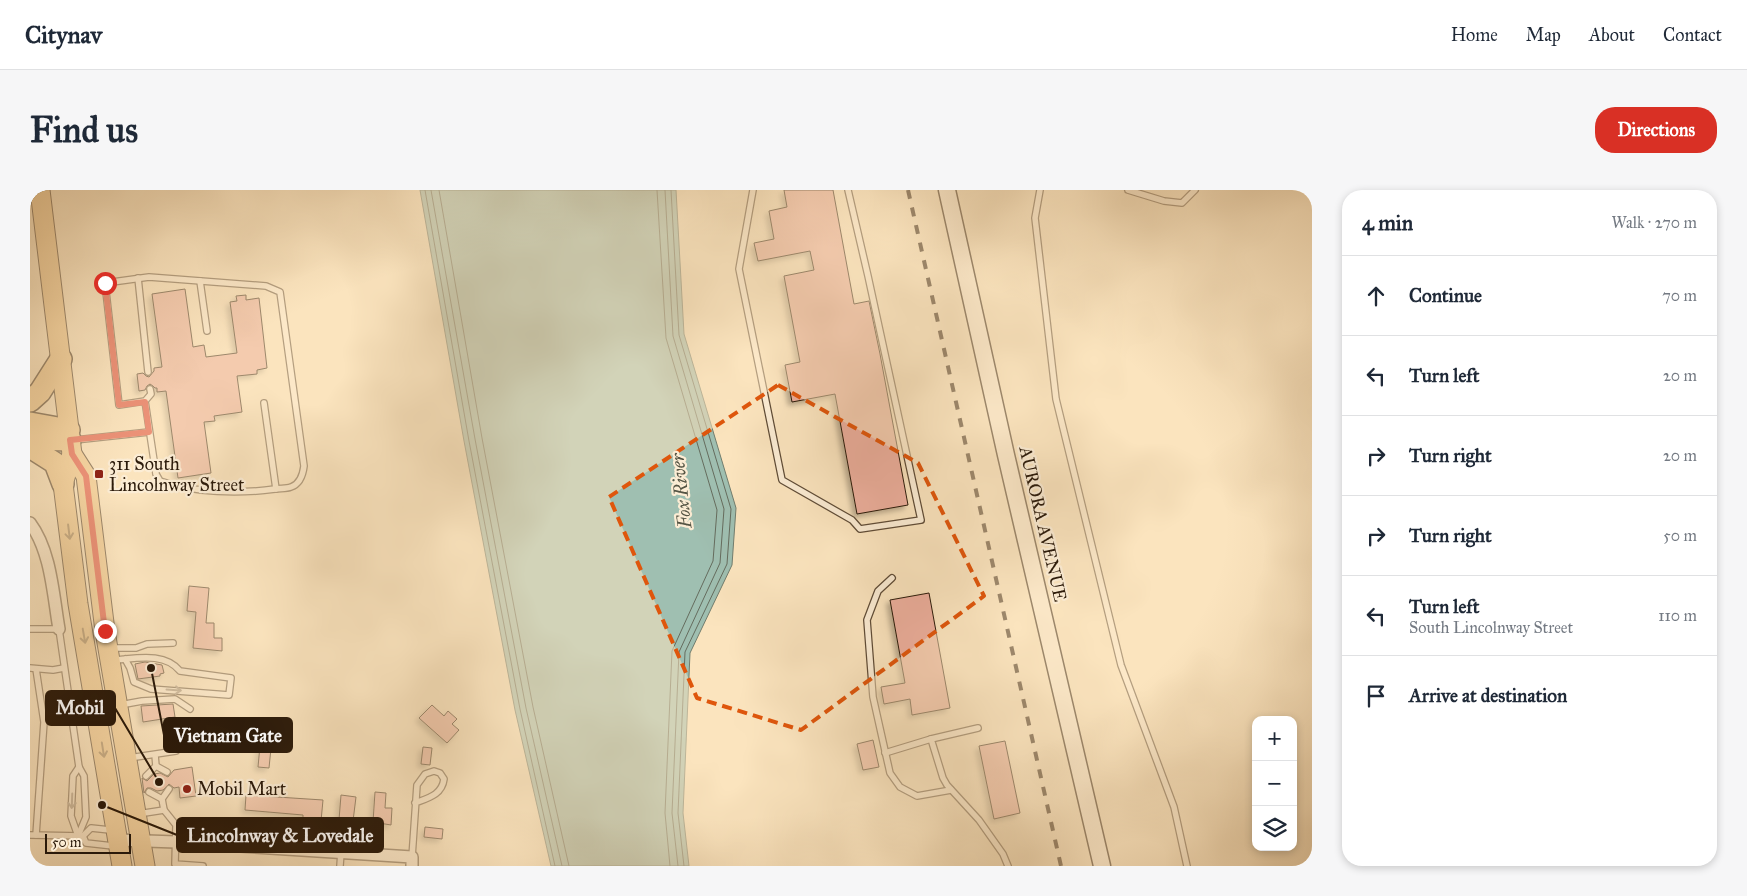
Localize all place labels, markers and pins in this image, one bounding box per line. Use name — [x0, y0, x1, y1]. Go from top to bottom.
place label: 311 South Lincolnway Street — [109, 453, 245, 496]
marker: 311 South Lincolnway Street — [93, 468, 105, 480]
callout: Mobil — [46, 691, 115, 725]
callout: Vietnam Gate — [164, 718, 292, 752]
place label: Mobil Mart — [197, 778, 287, 800]
marker: Mobil Mart — [181, 783, 193, 795]
callout: Lincolnway & Lovedale — [177, 818, 383, 852]

